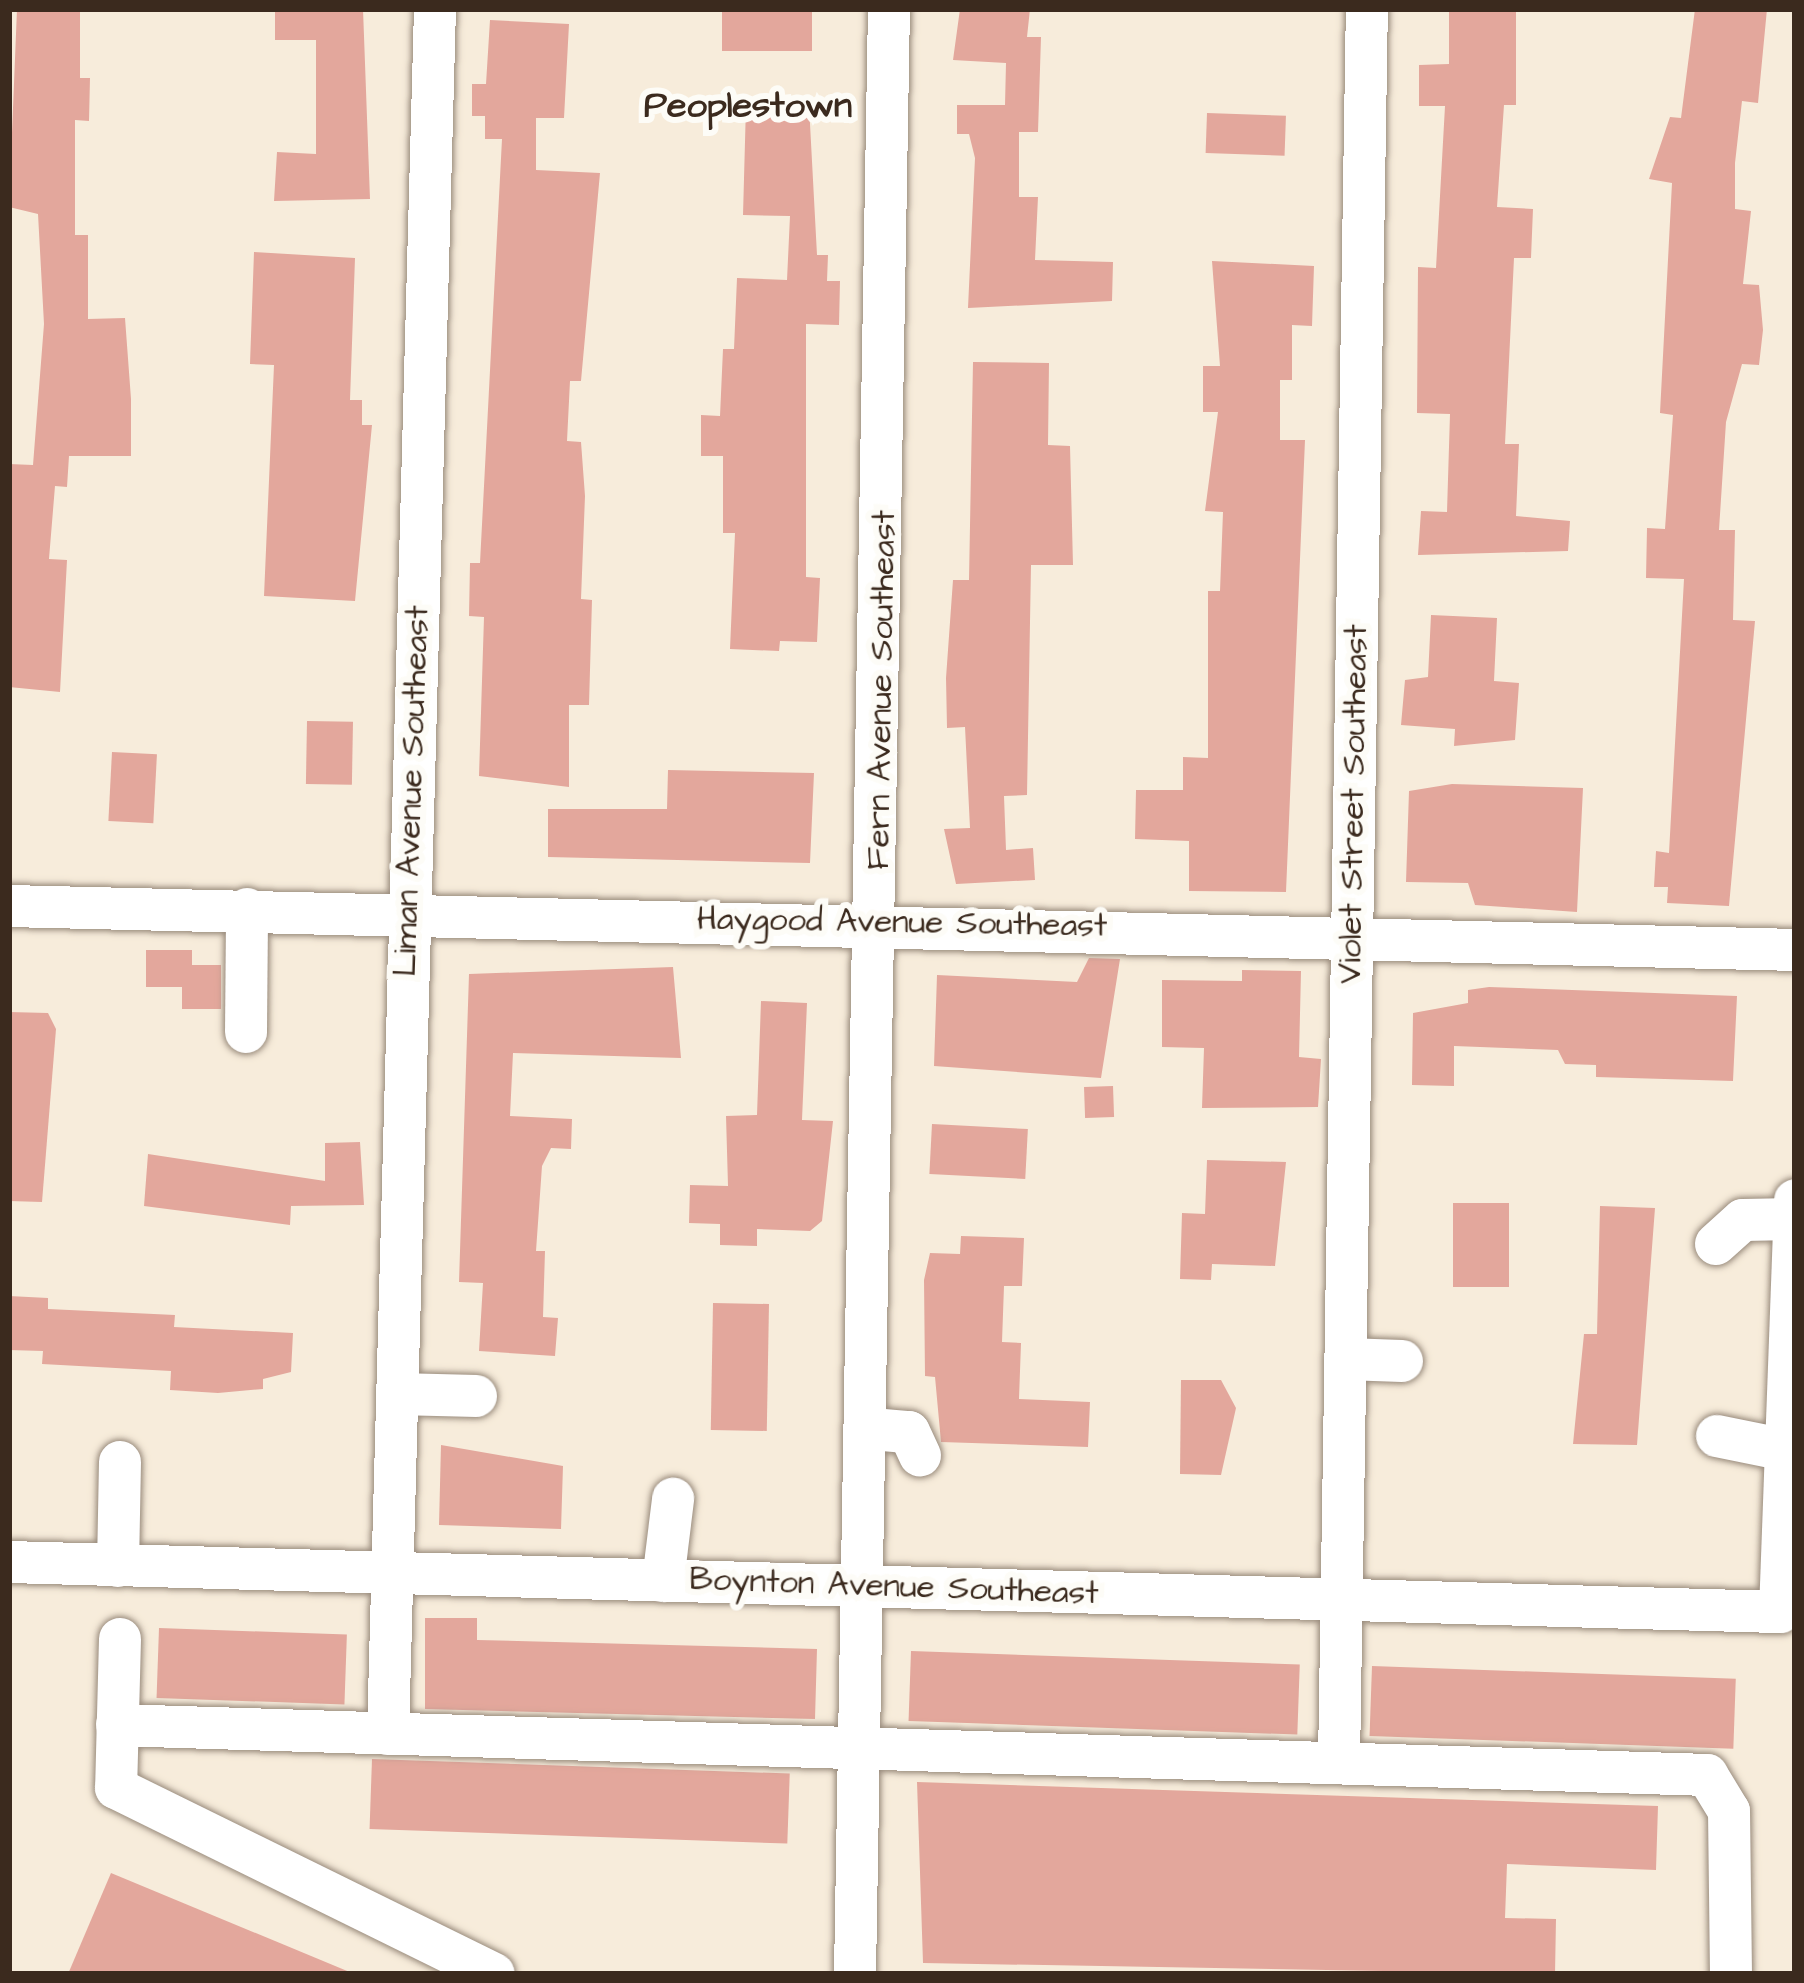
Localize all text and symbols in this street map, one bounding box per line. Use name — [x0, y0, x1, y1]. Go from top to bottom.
district label: Peoplestown — [644, 84, 852, 128]
street label: Fern Avenue Southeast — [859, 510, 905, 870]
street label: Liman Avenue Southeast — [386, 605, 438, 977]
street label: Violet Street Southeast — [1331, 624, 1377, 984]
street label: Haygood Avenue Southeast — [697, 900, 1107, 946]
street label: Boynton Avenue Southeast — [689, 1560, 1099, 1614]

